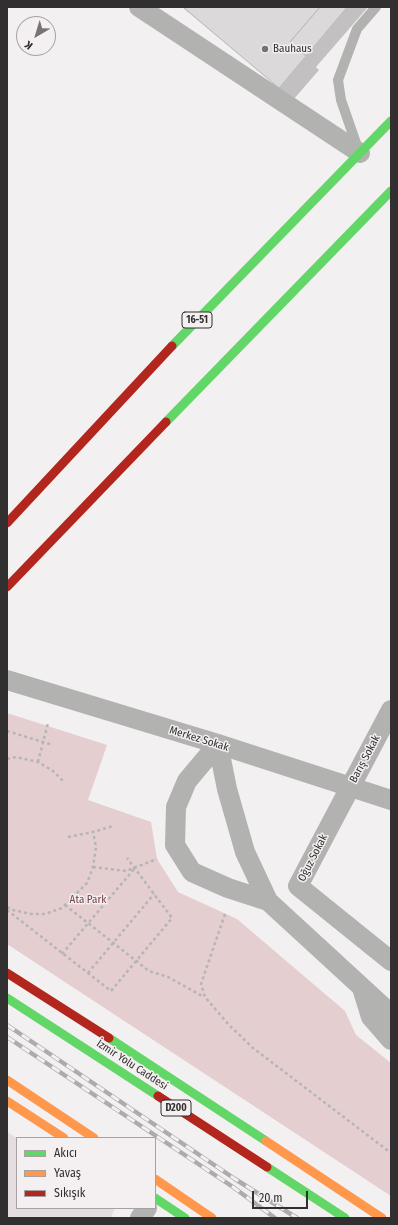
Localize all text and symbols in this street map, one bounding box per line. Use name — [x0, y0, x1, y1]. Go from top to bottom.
north arrow — [16, 16, 56, 56]
text: K — [22, 38, 35, 52]
place label: Bauhaus — [273, 42, 312, 56]
marker: Bauhaus — [260, 44, 270, 54]
road number: 16-51 — [182, 312, 212, 328]
street label: Merkez Sokak — [168, 724, 230, 754]
street label: Barış Sokak — [347, 733, 383, 785]
street label: Oğuz Sokak — [295, 832, 331, 884]
park label: Ata Park — [70, 893, 106, 907]
street label: İzmir Yolu Caddesi — [94, 1037, 170, 1093]
road number: D200 — [161, 1100, 191, 1116]
legend — [16, 1137, 156, 1209]
text: Akıcı — [54, 1146, 77, 1160]
text: Yavaş — [54, 1166, 81, 1180]
scale bar — [254, 1183, 310, 1209]
text: Sıkışık — [54, 1186, 85, 1200]
text: 20 m — [259, 1191, 283, 1205]

